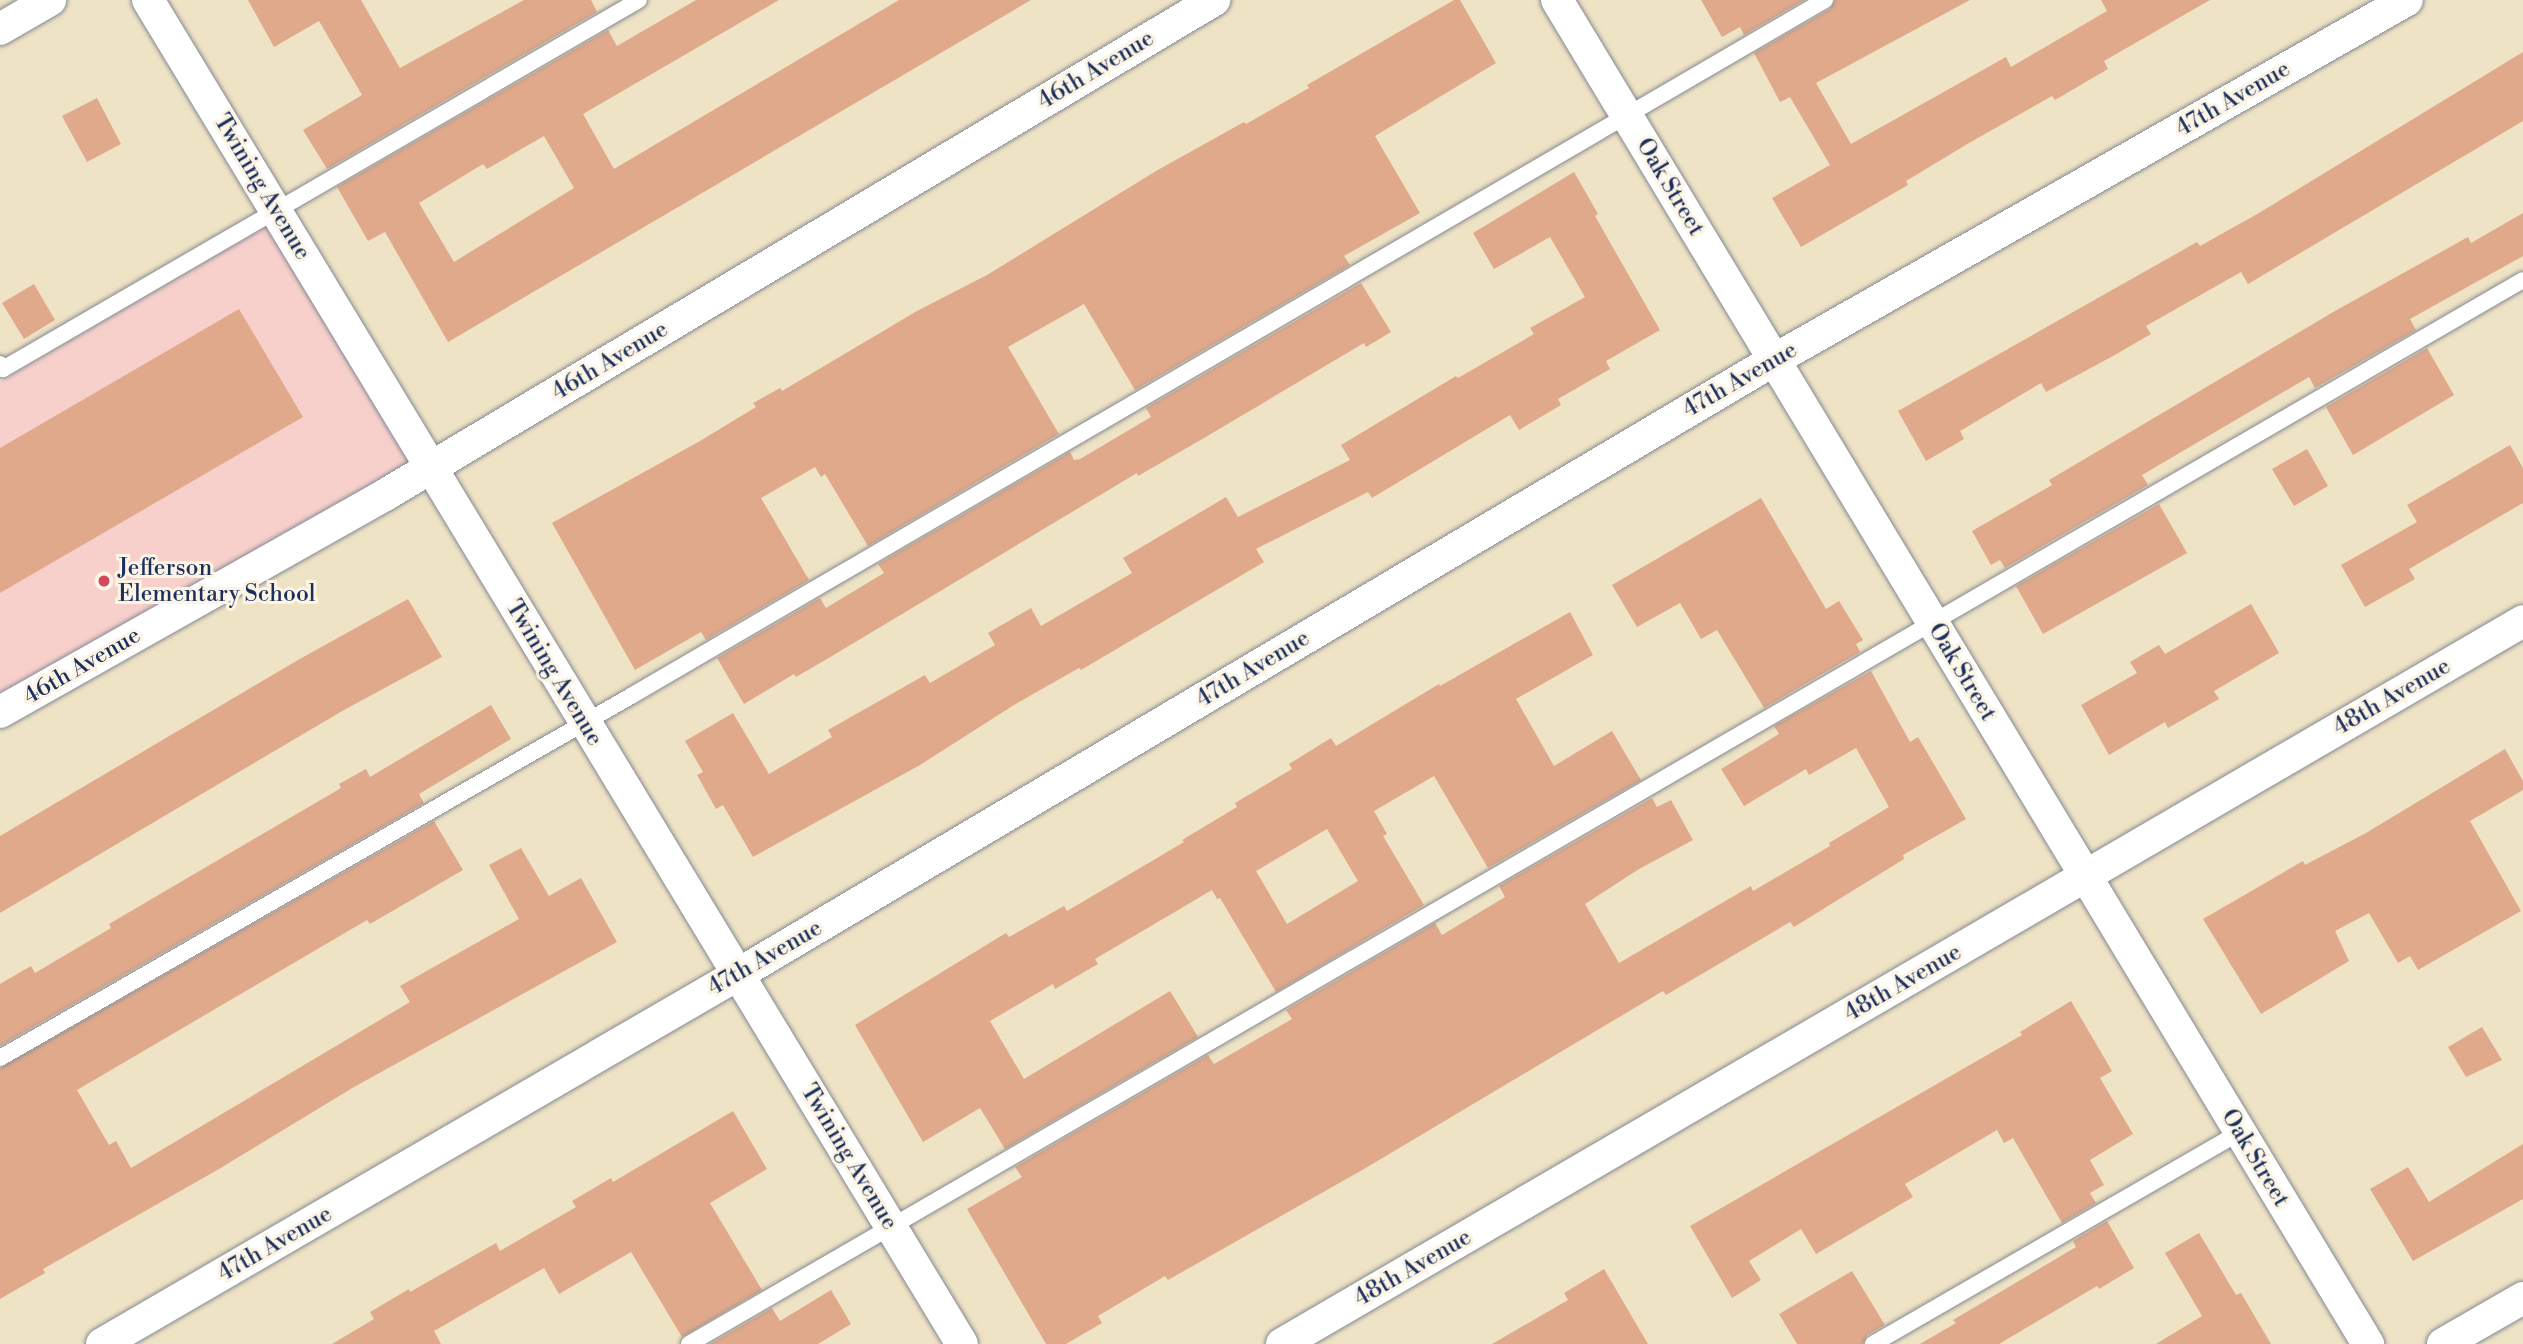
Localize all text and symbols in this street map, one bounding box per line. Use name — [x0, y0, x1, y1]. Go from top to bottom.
street label: 46th Avenue — [1033, 25, 1159, 115]
street label: 47th Avenue — [2171, 55, 2295, 143]
street label: Twining Avenue — [208, 109, 316, 265]
street label: Oak Street — [1630, 133, 1710, 241]
street label: 46th Avenue — [547, 316, 673, 406]
street label: 47th Avenue — [1678, 336, 1802, 424]
place label: Jefferson Elementary School — [118, 554, 316, 608]
marker: Jefferson Elementary School — [96, 573, 112, 589]
street label: Twining Avenue — [500, 595, 608, 751]
street label: Oak Street — [1922, 618, 2002, 726]
street label: 46th Avenue — [19, 621, 145, 711]
street label: 47th Avenue — [1191, 624, 1315, 714]
street label: 48th Avenue — [2329, 652, 2455, 742]
street label: 47th Avenue — [703, 914, 827, 1002]
street label: 48th Avenue — [1840, 938, 1966, 1028]
street label: Twining Avenue — [795, 1079, 903, 1235]
street label: Oak Street — [2215, 1104, 2295, 1212]
street label: 47th Avenue — [213, 1200, 337, 1288]
street label: 48th Avenue — [1350, 1223, 1476, 1313]

